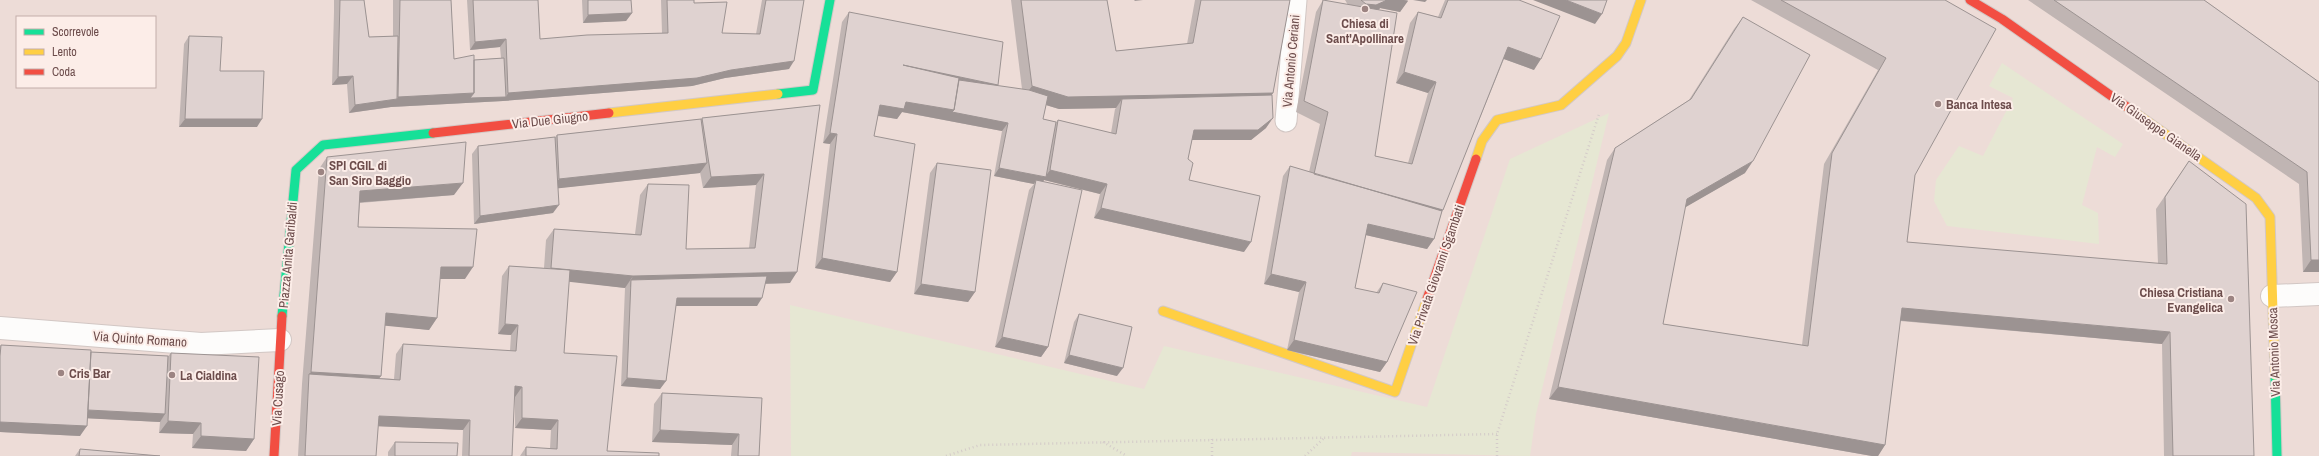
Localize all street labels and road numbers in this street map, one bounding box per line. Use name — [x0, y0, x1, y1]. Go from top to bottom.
street label: Via Antonio Ceriani — [1278, 14, 1304, 108]
street label: Via Giuseppe Gianella — [2107, 89, 2205, 165]
street label: Via Due Giugno — [511, 108, 589, 132]
street label: Piazza Anita Garibaldi — [275, 201, 301, 309]
street label: Via Privata Giovanni Sgambati — [1404, 203, 1468, 347]
street label: Via Antonio Mosca — [2264, 307, 2284, 397]
street label: Via Quinto Romano — [92, 327, 188, 351]
street label: Via Cusago — [268, 370, 288, 426]

